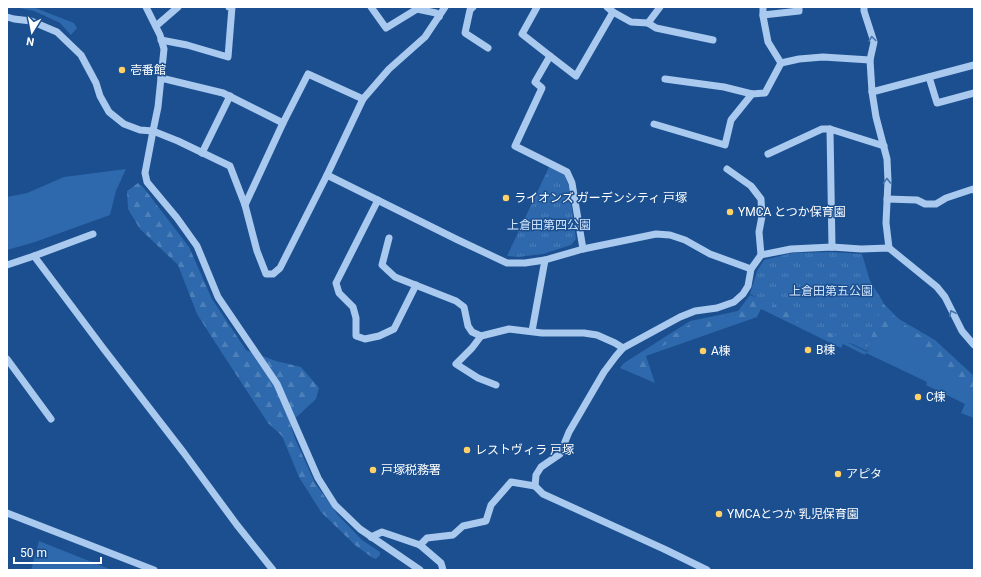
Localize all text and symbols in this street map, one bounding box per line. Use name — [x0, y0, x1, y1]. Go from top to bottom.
north arrow — [12, 12, 52, 52]
text: N — [25, 34, 35, 48]
one-way arrow — [868, 36, 877, 42]
place label: 壱番館 — [130, 63, 166, 77]
marker: 壱番館 — [117, 65, 127, 75]
one-way arrow — [883, 178, 891, 184]
place label: ライオンズ ガーデンシティ 戸塚 — [514, 191, 687, 205]
marker: ライオンズ ガーデンシティ 戸塚 — [501, 193, 511, 203]
place label: YMCA とつか保育園 — [738, 205, 846, 219]
marker: YMCA とつか保育園 — [725, 207, 735, 217]
park label: 上倉田第四公園 — [507, 218, 591, 232]
park label: 上倉田第五公園 — [789, 284, 873, 298]
one-way arrow — [949, 309, 957, 316]
place label: B棟 — [816, 343, 835, 357]
place label: A棟 — [711, 344, 731, 358]
marker: B棟 — [803, 345, 813, 355]
marker: A棟 — [698, 346, 708, 356]
place label: C棟 — [926, 390, 946, 404]
marker: C棟 — [913, 392, 923, 402]
place label: レストヴィラ 戸塚 — [475, 443, 574, 457]
marker: レストヴィラ 戸塚 — [462, 445, 472, 455]
place label: 戸塚税務署 — [381, 463, 441, 477]
marker: 戸塚税務署 — [368, 465, 378, 475]
place label: アピタ — [846, 467, 882, 481]
marker: アピタ — [833, 469, 843, 479]
place label: YMCAとつか 乳児保育園 — [727, 507, 859, 521]
marker: YMCAとつか 乳児保育園 — [714, 509, 724, 519]
scale bar — [14, 539, 101, 565]
text: 50 m — [20, 546, 47, 560]

